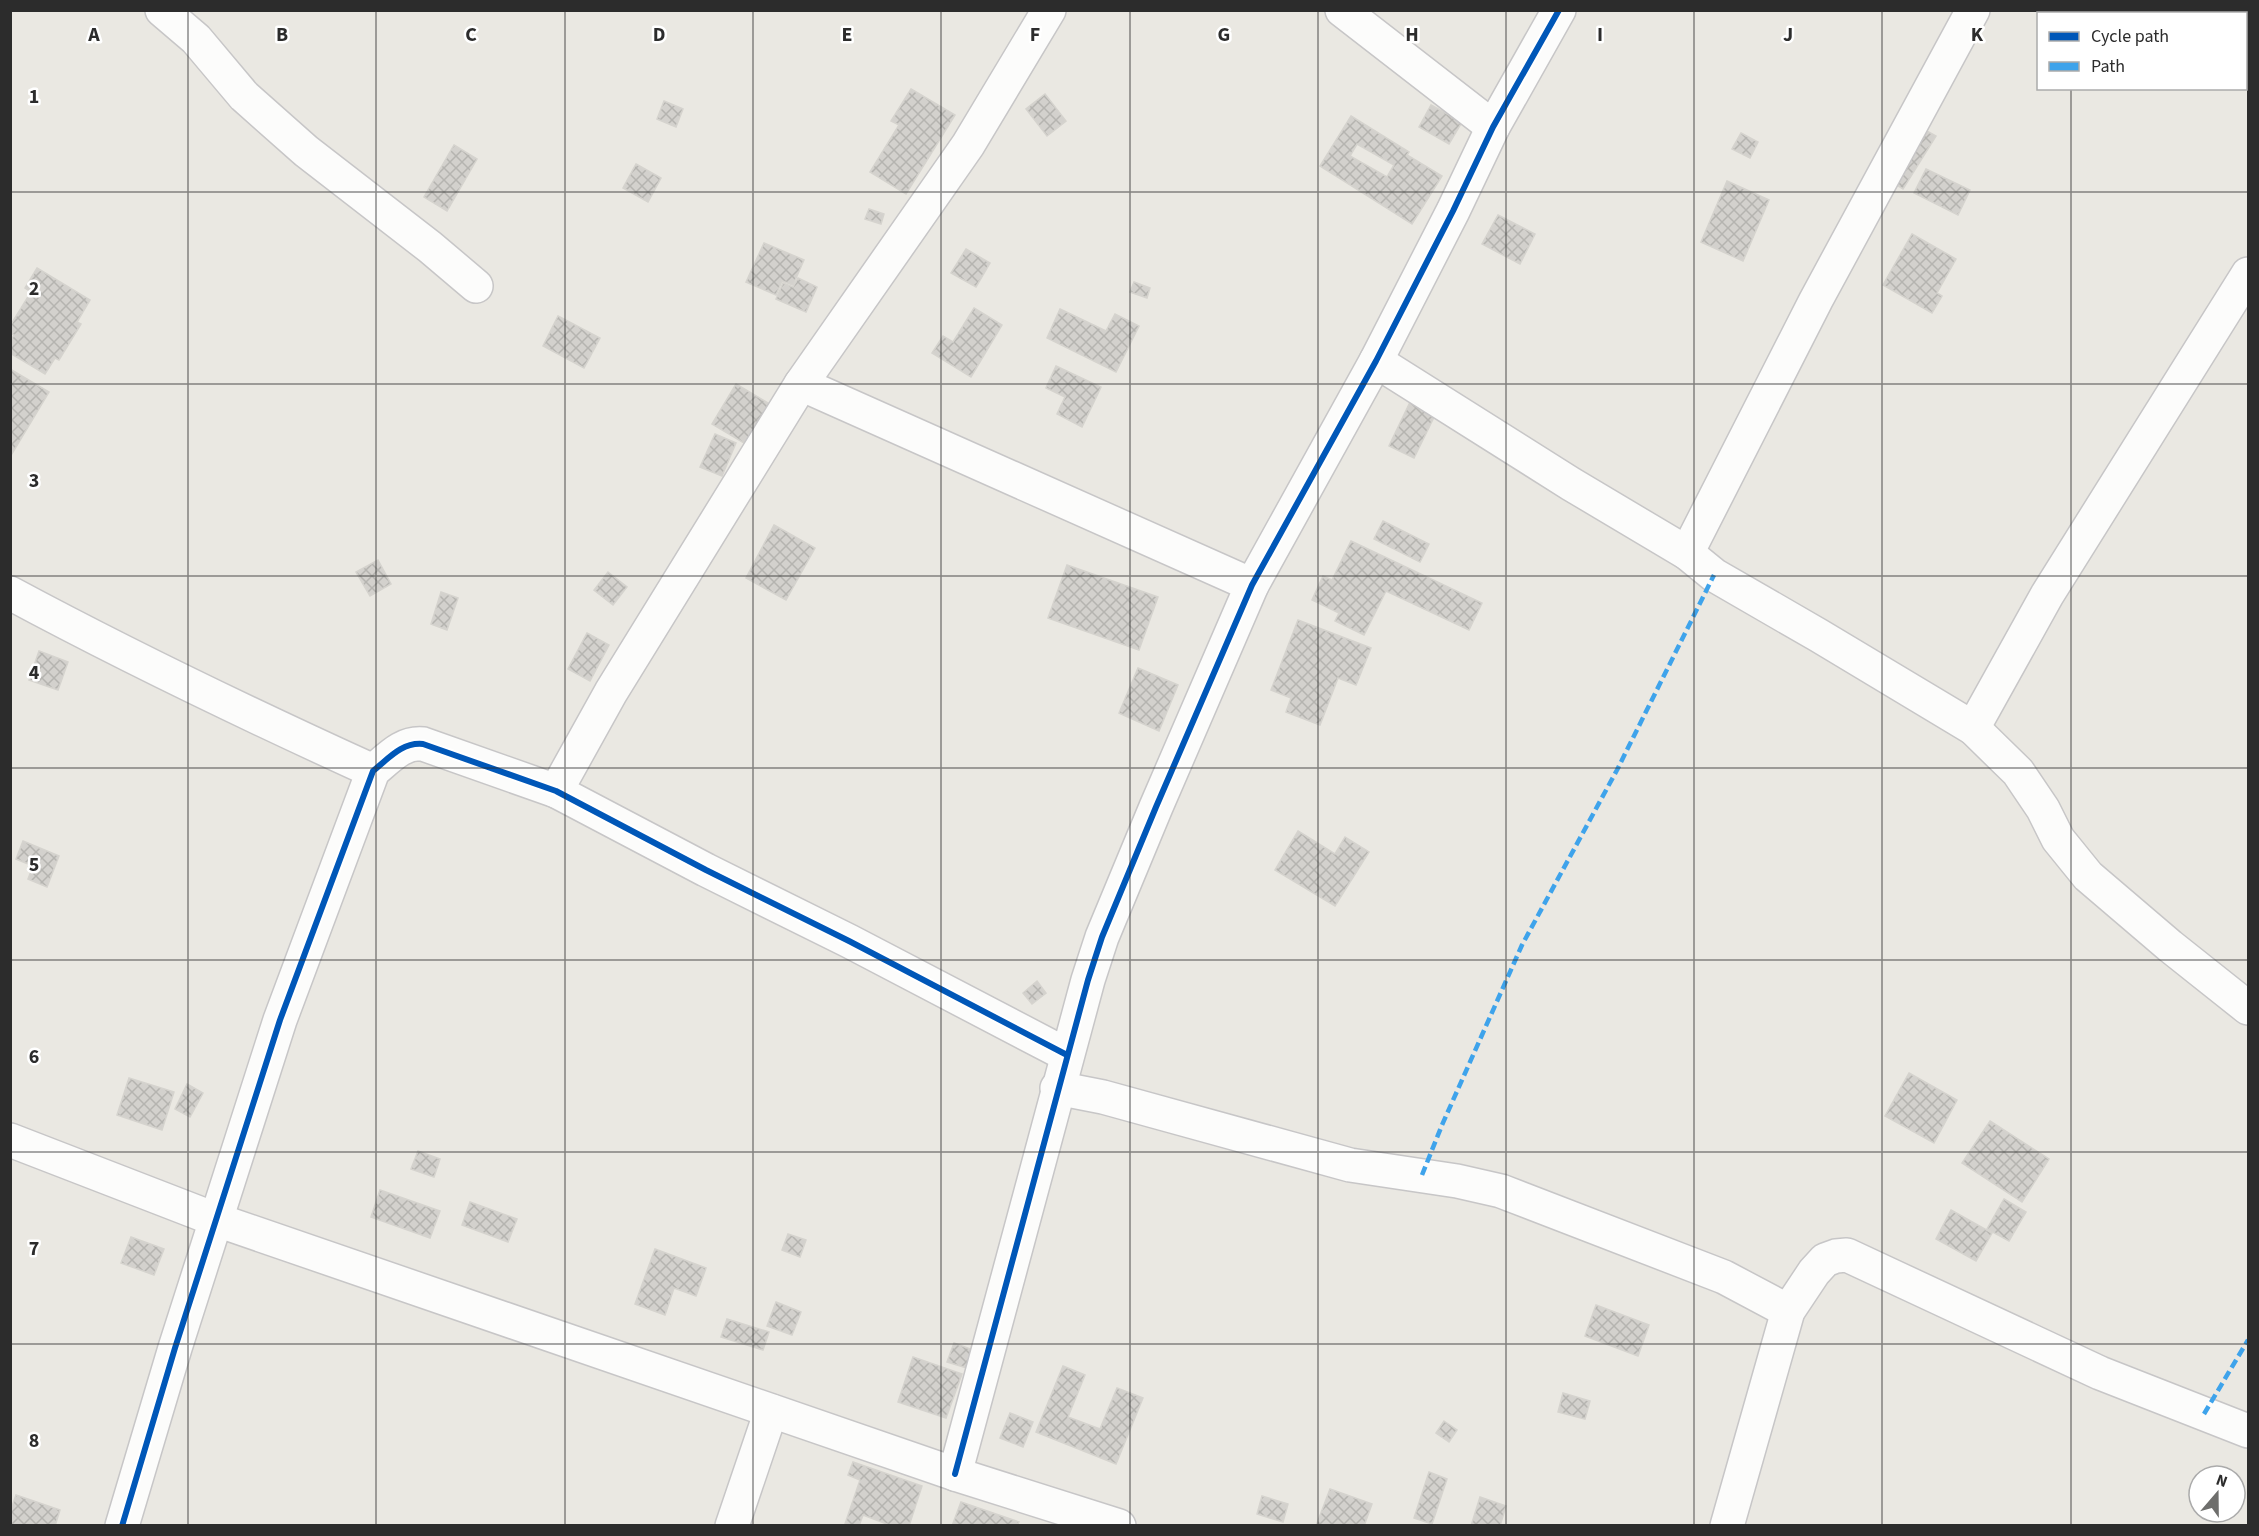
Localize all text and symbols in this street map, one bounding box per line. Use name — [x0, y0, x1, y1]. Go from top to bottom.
legend — [2037, 12, 2247, 90]
text: A — [87, 21, 100, 49]
text: B — [276, 21, 288, 49]
text: C — [465, 21, 477, 49]
text: D — [653, 21, 665, 49]
text: E — [842, 21, 852, 49]
text: F — [1030, 21, 1040, 49]
text: G — [1218, 21, 1230, 49]
text: H — [1405, 21, 1419, 49]
text: I — [1597, 21, 1603, 49]
text: J — [1783, 21, 1793, 49]
text: K — [1971, 21, 1984, 49]
text: Cycle path — [2091, 24, 2169, 49]
text: Path — [2091, 54, 2125, 79]
text: 1 — [29, 83, 39, 111]
text: 2 — [29, 275, 39, 303]
text: 3 — [29, 467, 39, 495]
text: 4 — [29, 659, 40, 687]
text: 5 — [29, 851, 39, 879]
text: 6 — [29, 1043, 39, 1071]
text: 7 — [29, 1235, 39, 1263]
text: 8 — [29, 1427, 39, 1455]
north arrow — [2187, 1464, 2247, 1524]
text: N — [2213, 1469, 2231, 1493]

